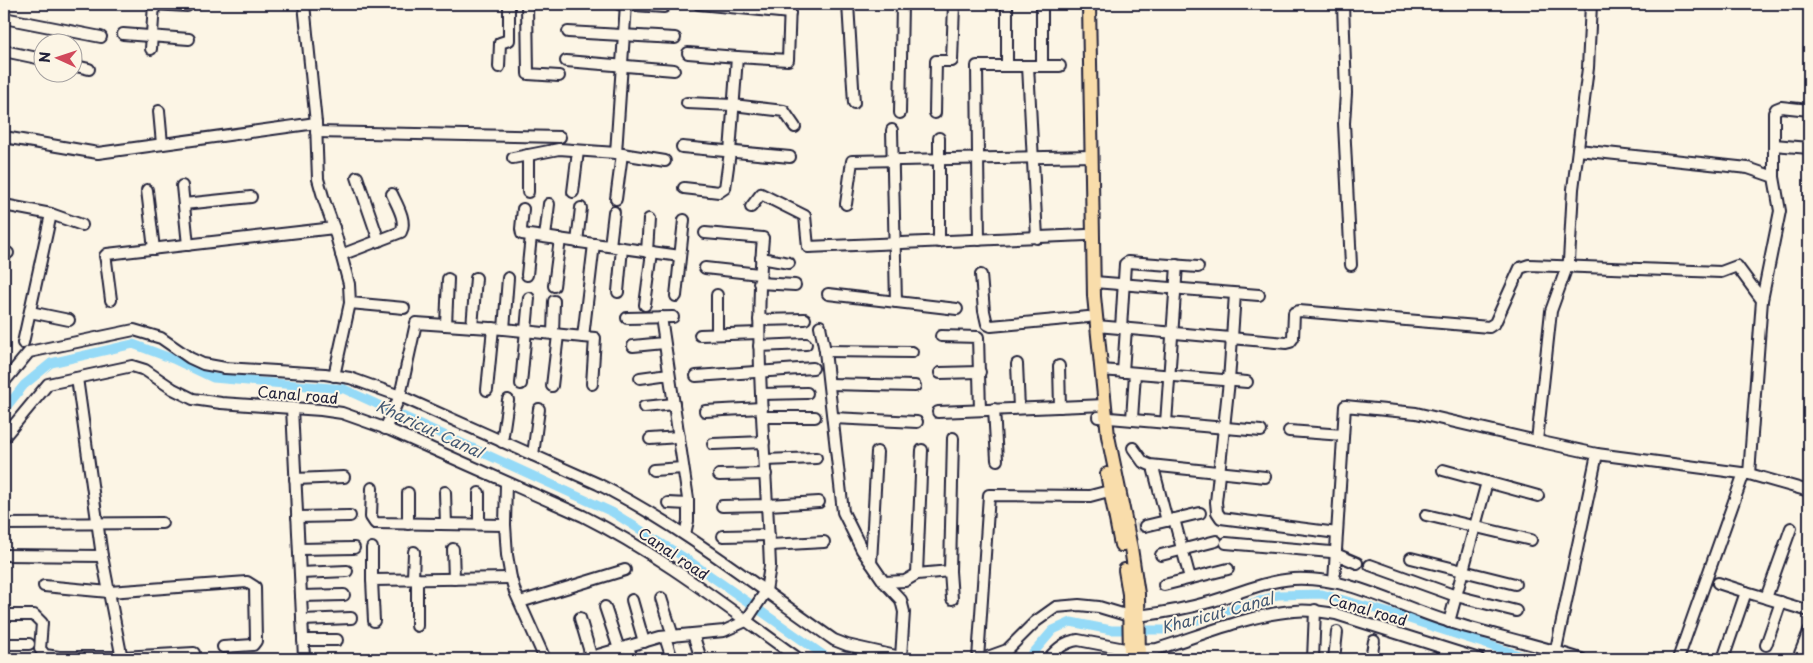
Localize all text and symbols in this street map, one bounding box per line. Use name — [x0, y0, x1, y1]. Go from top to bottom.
north arrow — [32, 32, 82, 82]
text: N — [34, 51, 55, 63]
street label: Canal road — [257, 379, 339, 409]
water label: Kharicut Canal — [373, 393, 490, 464]
street label: Canal road — [634, 521, 714, 585]
water label: Kharicut Canal — [1158, 585, 1278, 639]
street label: Canal road — [1326, 587, 1410, 631]

